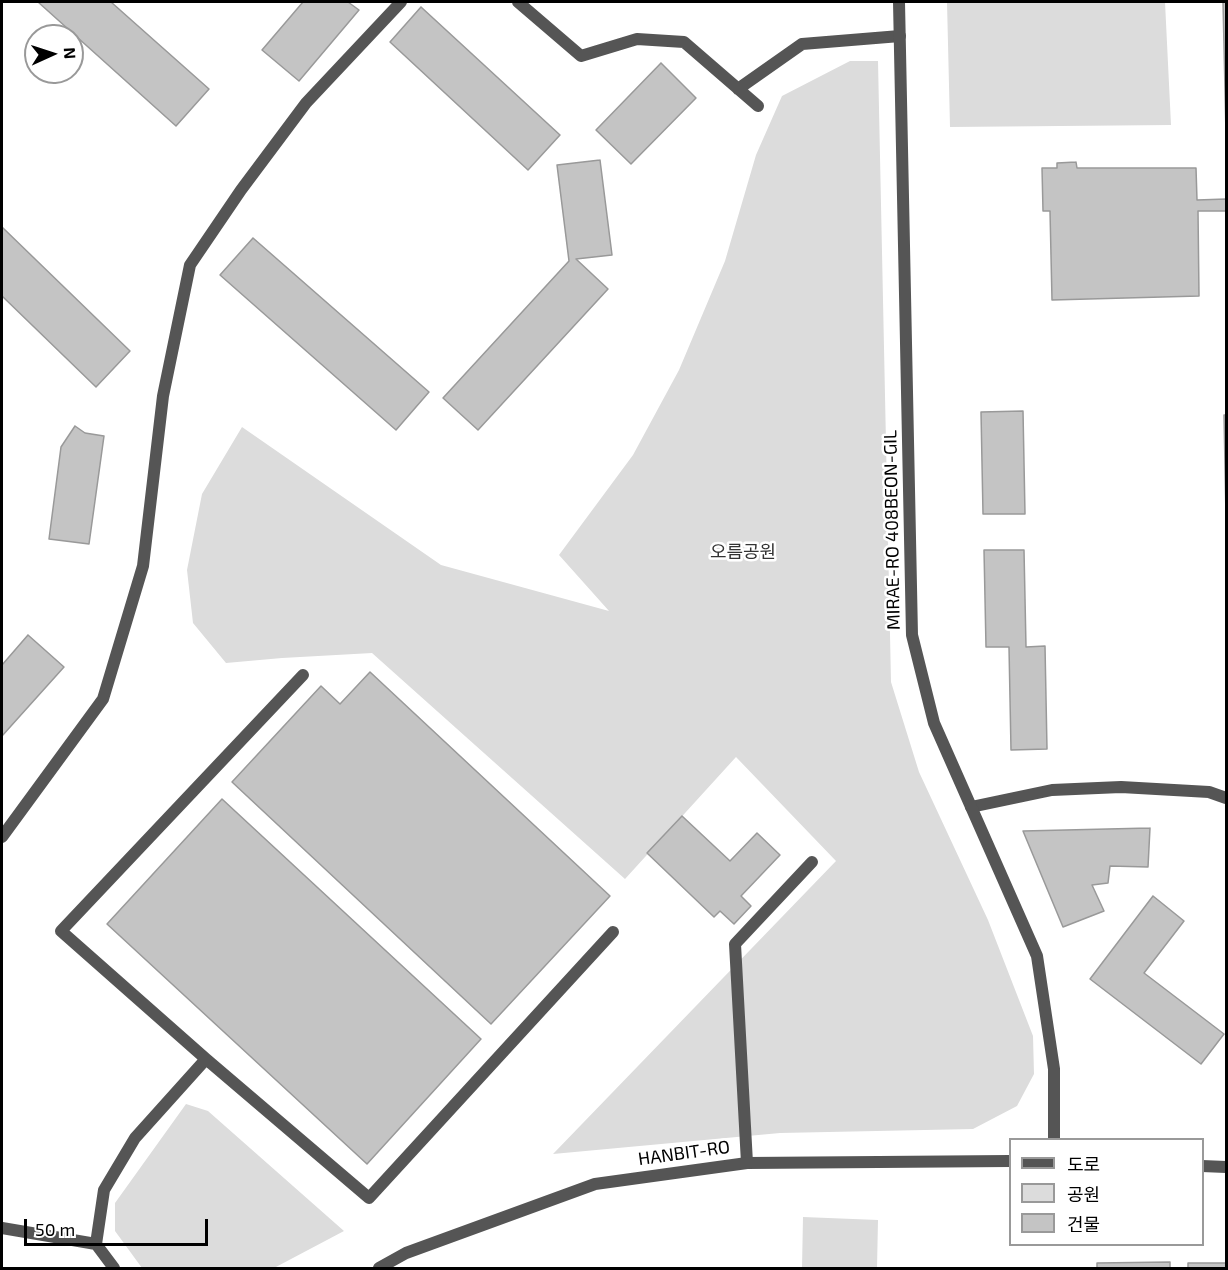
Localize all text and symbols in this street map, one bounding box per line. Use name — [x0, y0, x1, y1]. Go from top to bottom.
north arrow — [24, 24, 84, 84]
text: N — [61, 47, 80, 59]
street label: MIRAE-RO 408BEON-GIL — [879, 430, 905, 630]
park label: 오름공원 — [710, 541, 776, 563]
street label: HANBIT-RO — [637, 1136, 731, 1170]
legend — [1009, 1138, 1204, 1246]
text: 도로 — [1067, 1153, 1100, 1175]
text: 공원 — [1067, 1183, 1100, 1205]
scale bar — [27, 1207, 212, 1245]
text: 건물 — [1067, 1213, 1100, 1235]
text: 50 m — [35, 1218, 75, 1240]

